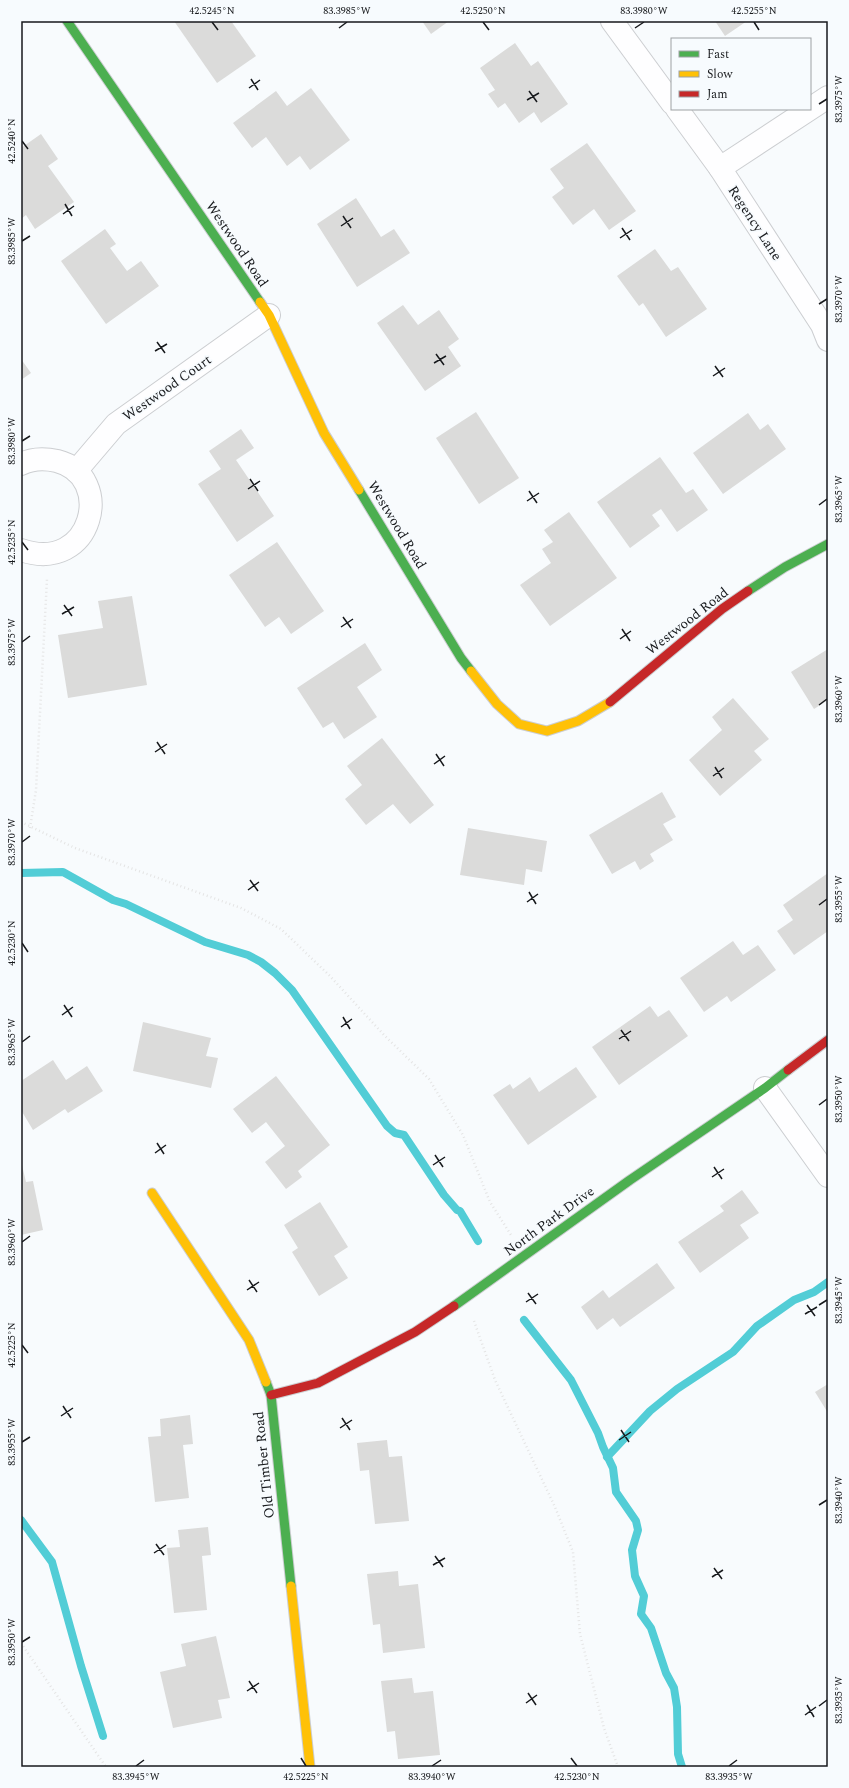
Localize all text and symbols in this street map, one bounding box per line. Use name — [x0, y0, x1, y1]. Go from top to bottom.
text: 42.5245°N — [189, 3, 235, 19]
text: 83.3985°W — [323, 3, 371, 19]
text: 42.5250°N — [460, 3, 506, 19]
text: 83.3980°W — [620, 3, 668, 19]
text: 42.5255°N — [731, 3, 777, 19]
legend — [671, 38, 811, 110]
text: Fast — [707, 45, 729, 64]
text: Slow — [707, 65, 733, 84]
text: 83.3975°W — [831, 75, 847, 123]
text: Jam — [707, 85, 728, 104]
text: 42.5240°N — [4, 118, 20, 164]
street label: Regency Lane — [723, 181, 787, 265]
street label: Westwood Road — [200, 197, 274, 291]
text: 83.3985°W — [4, 217, 20, 265]
text: 83.3970°W — [831, 275, 847, 323]
street label: Westwood Court — [118, 349, 216, 427]
text: 83.3980°W — [4, 417, 20, 465]
text: 83.3965°W — [831, 475, 847, 523]
street label: Westwood Road — [362, 477, 432, 573]
text: 42.5235°N — [4, 519, 20, 565]
street label: Westwood Road — [641, 582, 733, 660]
text: 83.3975°W — [4, 618, 20, 666]
text: 83.3960°W — [831, 675, 847, 723]
text: 83.3970°W — [4, 818, 20, 866]
text: 83.3955°W — [831, 875, 847, 923]
text: 42.5230°N — [4, 920, 20, 966]
text: 83.3965°W — [4, 1018, 20, 1066]
text: 83.3950°W — [831, 1075, 847, 1123]
street label: North Park Drive — [499, 1181, 599, 1261]
text: 83.3960°W — [4, 1218, 20, 1266]
text: 83.3945°W — [831, 1276, 847, 1324]
text: 42.5225°N — [4, 1322, 20, 1368]
street label: Old Timber Road — [248, 1410, 280, 1520]
text: 83.3955°W — [4, 1418, 20, 1466]
text: 83.3940°W — [831, 1476, 847, 1524]
text: 83.3950°W — [4, 1618, 20, 1666]
text: 83.3935°W — [831, 1676, 847, 1724]
text: 83.3945°W — [112, 1769, 160, 1785]
text: 42.5225°N — [283, 1769, 329, 1785]
text: 83.3940°W — [408, 1769, 456, 1785]
text: 42.5230°N — [554, 1769, 600, 1785]
text: 83.3935°W — [705, 1769, 753, 1785]

